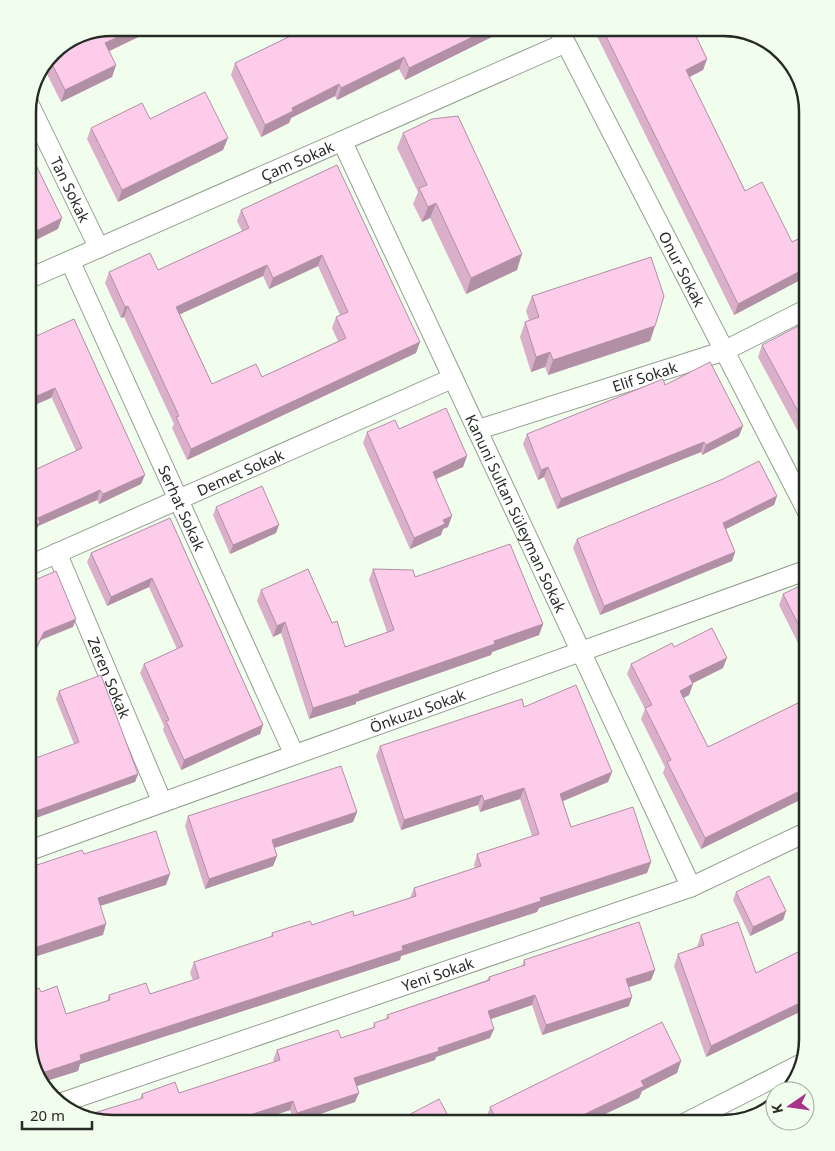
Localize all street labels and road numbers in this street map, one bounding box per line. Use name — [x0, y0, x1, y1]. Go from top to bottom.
street label: Çam Sokak — [258, 136, 337, 185]
street label: Tan Sokak — [46, 153, 95, 226]
street label: Onur Sokak — [654, 228, 710, 310]
street label: Elif Sokak — [610, 357, 680, 396]
street label: Kanuni Sultan Süleyman Sokak — [461, 411, 571, 616]
street label: Demet Sokak — [194, 444, 287, 500]
street label: Serhat Sokak — [154, 462, 210, 554]
street label: Zeren Sokak — [83, 634, 135, 721]
street label: Önkuzu Sokak — [367, 684, 468, 737]
street label: Yeni Sokak — [399, 952, 476, 996]

